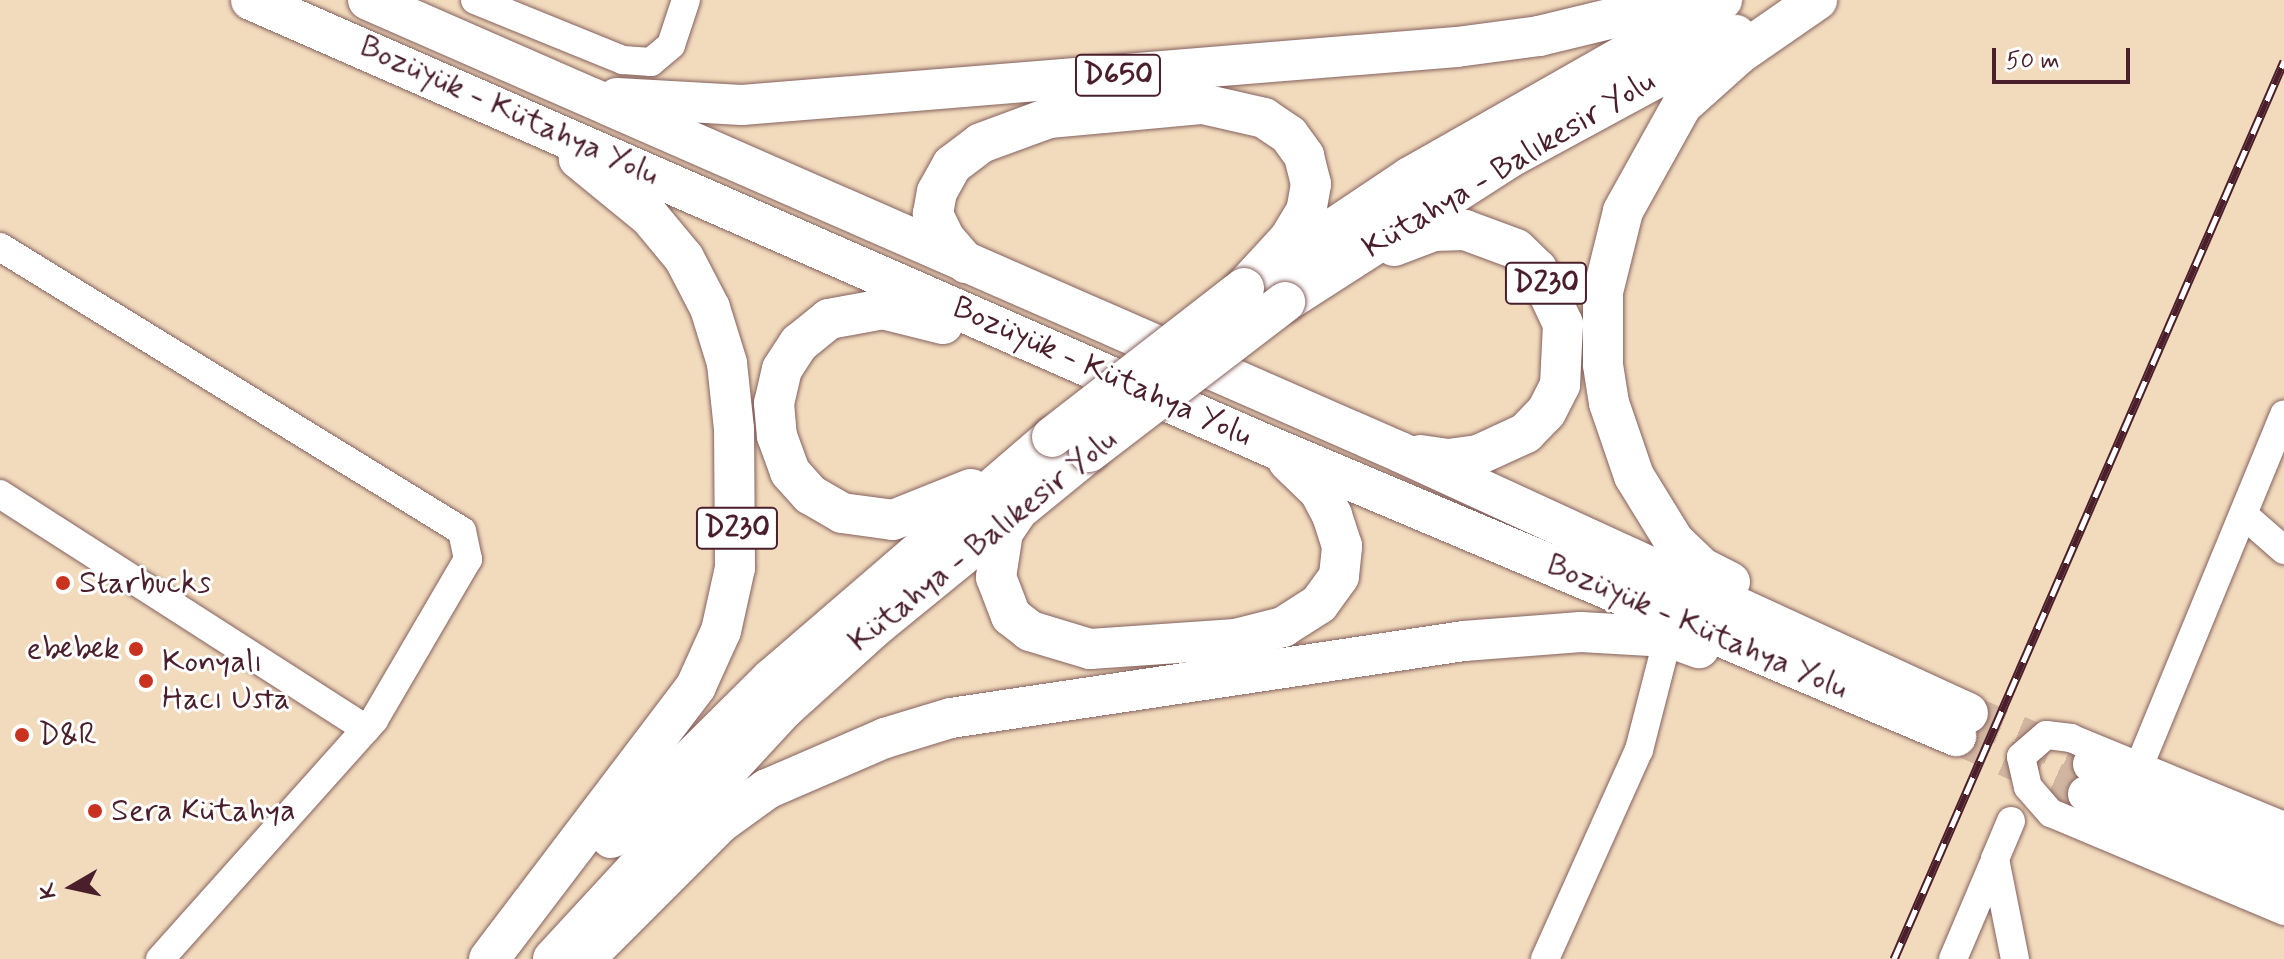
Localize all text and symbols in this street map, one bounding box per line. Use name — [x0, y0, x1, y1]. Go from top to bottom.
street label: Bozüyük - Kütahya Yolu — [354, 28, 664, 194]
scale bar — [1996, 32, 2134, 82]
text: 50 m — [2006, 46, 2060, 77]
road number: D650 — [1074, 49, 1162, 101]
street label: Kütahya - Balıkesir Yolu — [1357, 63, 1661, 267]
road number: D230 — [1504, 257, 1588, 309]
street label: Bozüyük - Kütahya Yolu — [947, 289, 1257, 455]
street label: Kütahya - Balıkesir Yolu — [842, 422, 1124, 660]
road number: D230 — [695, 502, 779, 554]
street label: Bozüyük - Kütahya Yolu — [1541, 546, 1853, 708]
place label: Starbucks — [79, 564, 211, 602]
marker: Starbucks — [54, 574, 72, 592]
place label: ebebek — [26, 630, 120, 668]
marker: ebebek — [127, 640, 145, 658]
place label: Konyalı Hacı Usta — [162, 644, 290, 719]
marker: Konyalı Hacı Usta — [137, 672, 155, 690]
place label: D&R — [38, 716, 97, 754]
marker: D&R — [13, 726, 31, 744]
place label: Sera Kütahya — [111, 792, 300, 830]
marker: Sera Kütahya — [86, 802, 104, 820]
north arrow — [32, 847, 112, 927]
text: K — [33, 881, 63, 901]

